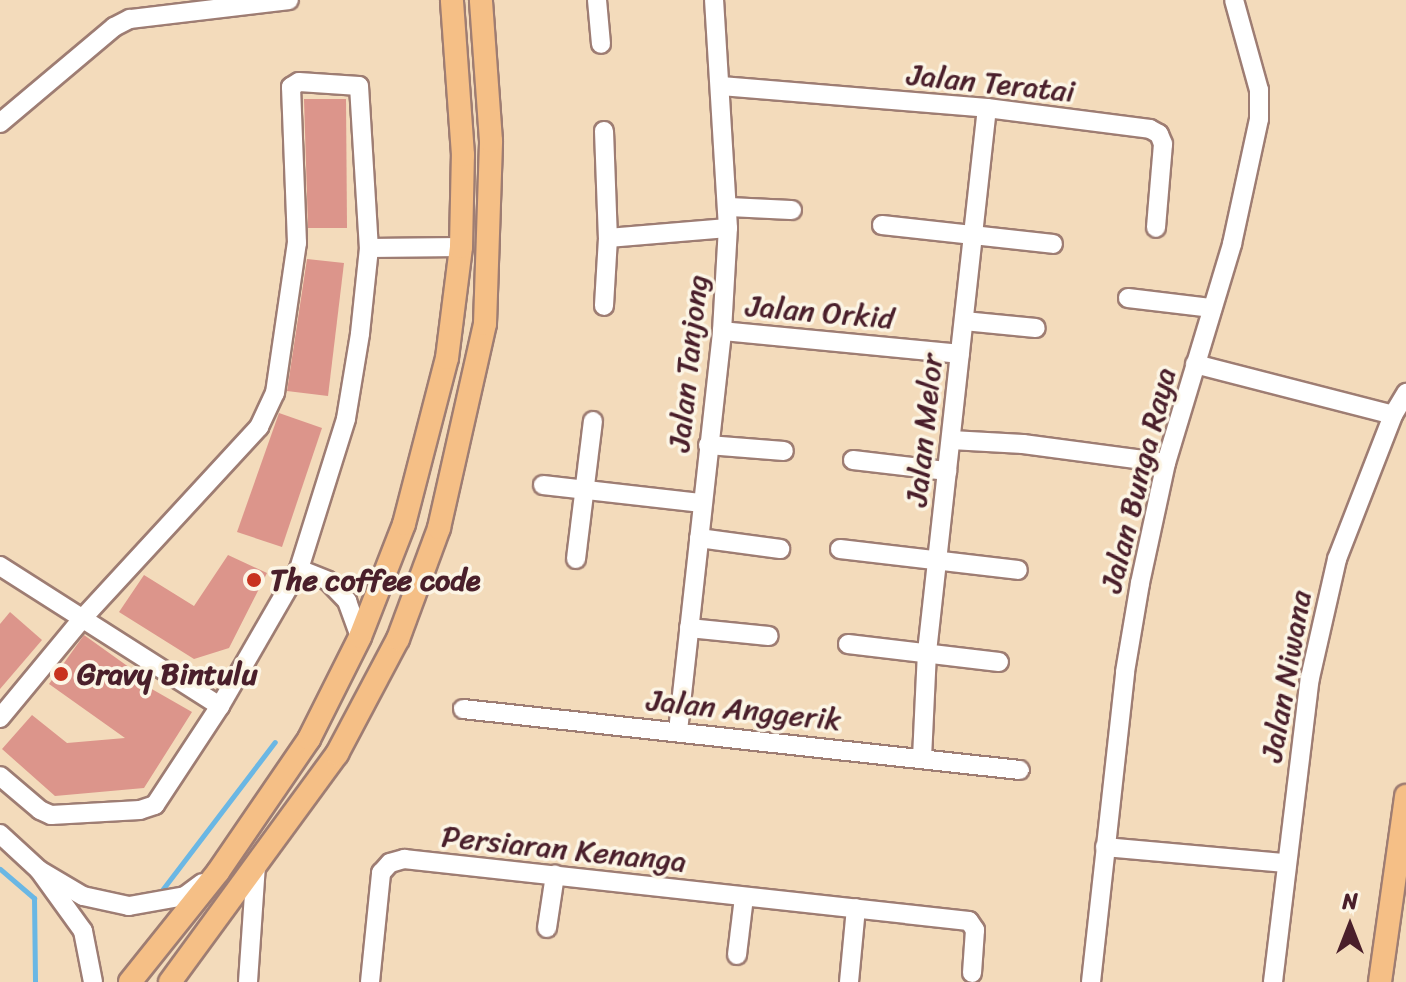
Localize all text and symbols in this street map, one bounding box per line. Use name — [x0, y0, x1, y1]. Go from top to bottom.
street label: Jalan Teratai — [905, 56, 1077, 110]
street label: Jalan Tanjong — [661, 272, 715, 454]
street label: Jalan Orkid — [744, 288, 896, 336]
street label: Jalan Melor — [898, 352, 950, 508]
street label: Jalan Bunga Raya — [1093, 364, 1183, 596]
place label: The coffee code — [270, 562, 482, 598]
marker: The coffee code — [245, 571, 263, 589]
street label: Jalan Niwana — [1253, 588, 1319, 764]
place label: Gravy Bintulu — [77, 656, 257, 692]
marker: Gravy Bintulu — [52, 665, 70, 683]
street label: Jalan Anggerik — [645, 682, 843, 738]
street label: Persiaran Kenanga — [440, 818, 688, 880]
text: N — [1342, 882, 1358, 921]
north arrow — [1310, 886, 1390, 966]

